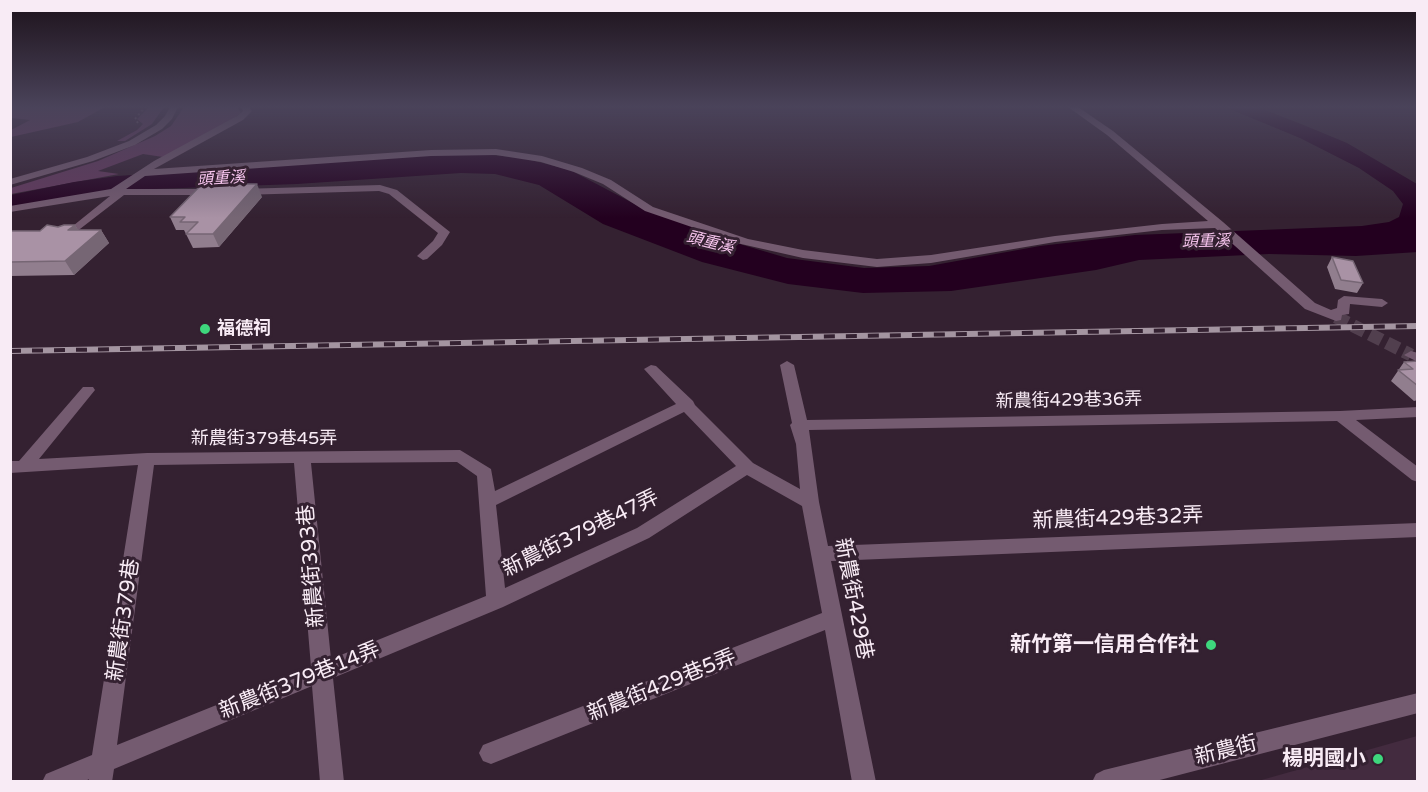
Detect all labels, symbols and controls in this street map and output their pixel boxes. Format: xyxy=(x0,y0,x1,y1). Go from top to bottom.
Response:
water label: 頭重溪 xyxy=(197,168,245,190)
water label: 頭重溪 xyxy=(684,228,736,258)
water label: 頭重溪 xyxy=(1182,232,1230,252)
place label: 福德祠 xyxy=(217,318,271,340)
marker: 福德祠 xyxy=(198,322,212,336)
street label: 新農街429巷36弄 xyxy=(996,389,1142,413)
street label: 新農街379巷45弄 xyxy=(191,428,337,450)
street label: 新農街379巷47弄 xyxy=(499,485,663,583)
street label: 新農街393巷 xyxy=(294,503,330,629)
street label: 新農街429巷32弄 xyxy=(1032,503,1204,535)
street label: 新農街429巷 xyxy=(829,536,877,662)
street label: 新農街379巷 xyxy=(103,557,145,683)
place label: 新竹第一信用合作社 xyxy=(1010,632,1199,658)
street label: 新農街379巷14弄 xyxy=(216,637,384,725)
marker: 新竹第一信用合作社 xyxy=(1204,638,1218,652)
street label: 新農街429巷5弄 xyxy=(584,645,740,727)
street label: 新農街 xyxy=(1192,731,1260,771)
place label: 楊明國小 xyxy=(1282,746,1366,772)
marker: 楊明國小 xyxy=(1371,752,1385,766)

